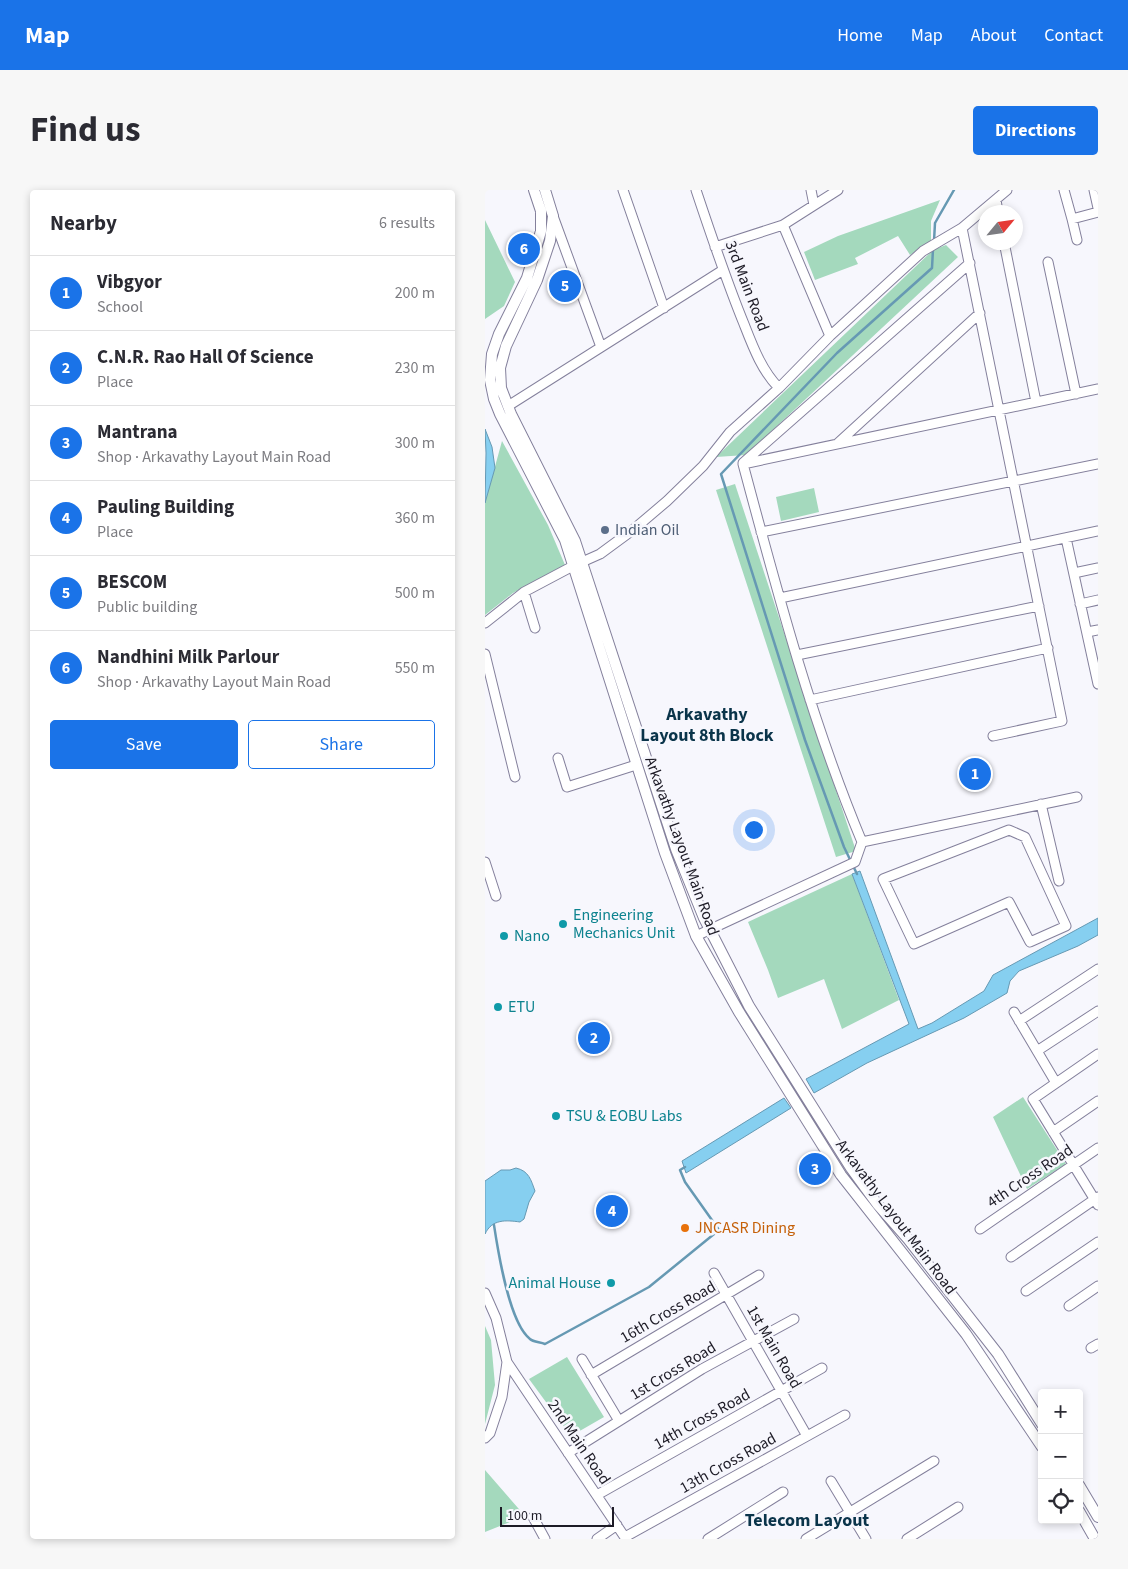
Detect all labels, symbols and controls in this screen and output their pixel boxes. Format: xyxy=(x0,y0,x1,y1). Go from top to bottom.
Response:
text: Map xyxy=(25,18,70,53)
text: Home xyxy=(837,23,883,48)
text: Map xyxy=(911,23,943,48)
text: About xyxy=(971,23,1016,48)
text: Contact xyxy=(1044,23,1103,48)
text: Find us xyxy=(30,105,140,155)
button: Directions xyxy=(973,106,1098,155)
north arrow xyxy=(978,205,1023,250)
text: Nearby xyxy=(50,208,117,238)
text: 6 results xyxy=(379,212,435,234)
pin: 6 xyxy=(508,230,540,268)
street label: 3rd Main Road xyxy=(720,238,774,334)
pin: 5 xyxy=(549,267,581,305)
text: Vibgyor xyxy=(97,269,162,296)
text: 1 xyxy=(62,282,70,304)
text: 200 m xyxy=(395,282,435,304)
text: School xyxy=(97,296,143,318)
text: C.N.R. Rao Hall Of Science xyxy=(97,344,313,371)
text: 2 xyxy=(62,357,70,379)
text: 230 m xyxy=(395,357,435,379)
text: Place xyxy=(97,371,133,393)
text: Mantrana xyxy=(97,419,178,446)
text: 3 xyxy=(62,432,70,454)
text: 300 m xyxy=(395,432,435,454)
text: Shop · Arkavathy Layout Main Road xyxy=(97,446,331,468)
text: Pauling Building xyxy=(97,494,234,521)
text: 4 xyxy=(62,507,70,529)
text: 360 m xyxy=(395,507,435,529)
place label: Indian Oil xyxy=(615,519,679,541)
text: Place xyxy=(97,521,133,543)
marker: Indian Oil xyxy=(599,524,611,536)
text: BESCOM xyxy=(97,569,167,596)
text: 5 xyxy=(62,582,70,604)
text: 500 m xyxy=(395,582,435,604)
text: Public building xyxy=(97,596,197,618)
text: Nandhini Milk Parlour xyxy=(97,644,279,671)
text: 6 xyxy=(62,657,70,679)
text: 550 m xyxy=(395,657,435,679)
text: Shop · Arkavathy Layout Main Road xyxy=(97,671,331,693)
district label: Arkavathy Layout 8th Block xyxy=(640,702,774,748)
button: Save xyxy=(50,720,238,769)
button: Share xyxy=(248,720,435,769)
street label: Arkavathy Layout Main Road xyxy=(639,753,725,939)
pin: 1 xyxy=(959,755,991,793)
your location xyxy=(741,817,767,843)
place label: Engineering Mechanics Unit xyxy=(573,904,676,944)
marker: Engineering Mechanics Unit xyxy=(557,918,569,930)
place label: Nano xyxy=(514,925,550,947)
marker: Nano xyxy=(498,930,510,942)
place label: ETU xyxy=(508,996,535,1018)
marker: ETU xyxy=(492,1001,504,1013)
pin: 2 xyxy=(578,1019,610,1057)
place label: TSU & EOBU Labs xyxy=(566,1105,683,1127)
marker: TSU & EOBU Labs xyxy=(550,1110,562,1122)
street label: Arkavathy Layout Main Road xyxy=(830,1135,962,1299)
street label: 4th Cross Road xyxy=(983,1139,1077,1213)
pin: 3 xyxy=(799,1150,831,1188)
pin: 4 xyxy=(596,1192,628,1230)
place label: JNCASR Dining xyxy=(695,1217,795,1239)
marker: JNCASR Dining xyxy=(679,1222,691,1234)
place label: Animal House xyxy=(509,1272,601,1294)
street label: 16th Cross Road xyxy=(616,1276,720,1348)
marker: Animal House xyxy=(605,1277,617,1289)
street label: 1st Main Road xyxy=(741,1301,807,1393)
street label: 1st Cross Road xyxy=(626,1337,720,1405)
street label: 14th Cross Road xyxy=(650,1383,754,1455)
map controls xyxy=(1038,1389,1083,1524)
button: + xyxy=(1038,1389,1083,1434)
street label: 2nd Main Road xyxy=(542,1395,616,1489)
street label: 13th Cross Road xyxy=(676,1427,780,1499)
button: − xyxy=(1038,1434,1083,1479)
button: locate xyxy=(1038,1479,1083,1524)
scale bar xyxy=(500,1504,614,1527)
text: 100 m xyxy=(507,1506,542,1526)
district label: Telecom Layout xyxy=(745,1508,869,1533)

